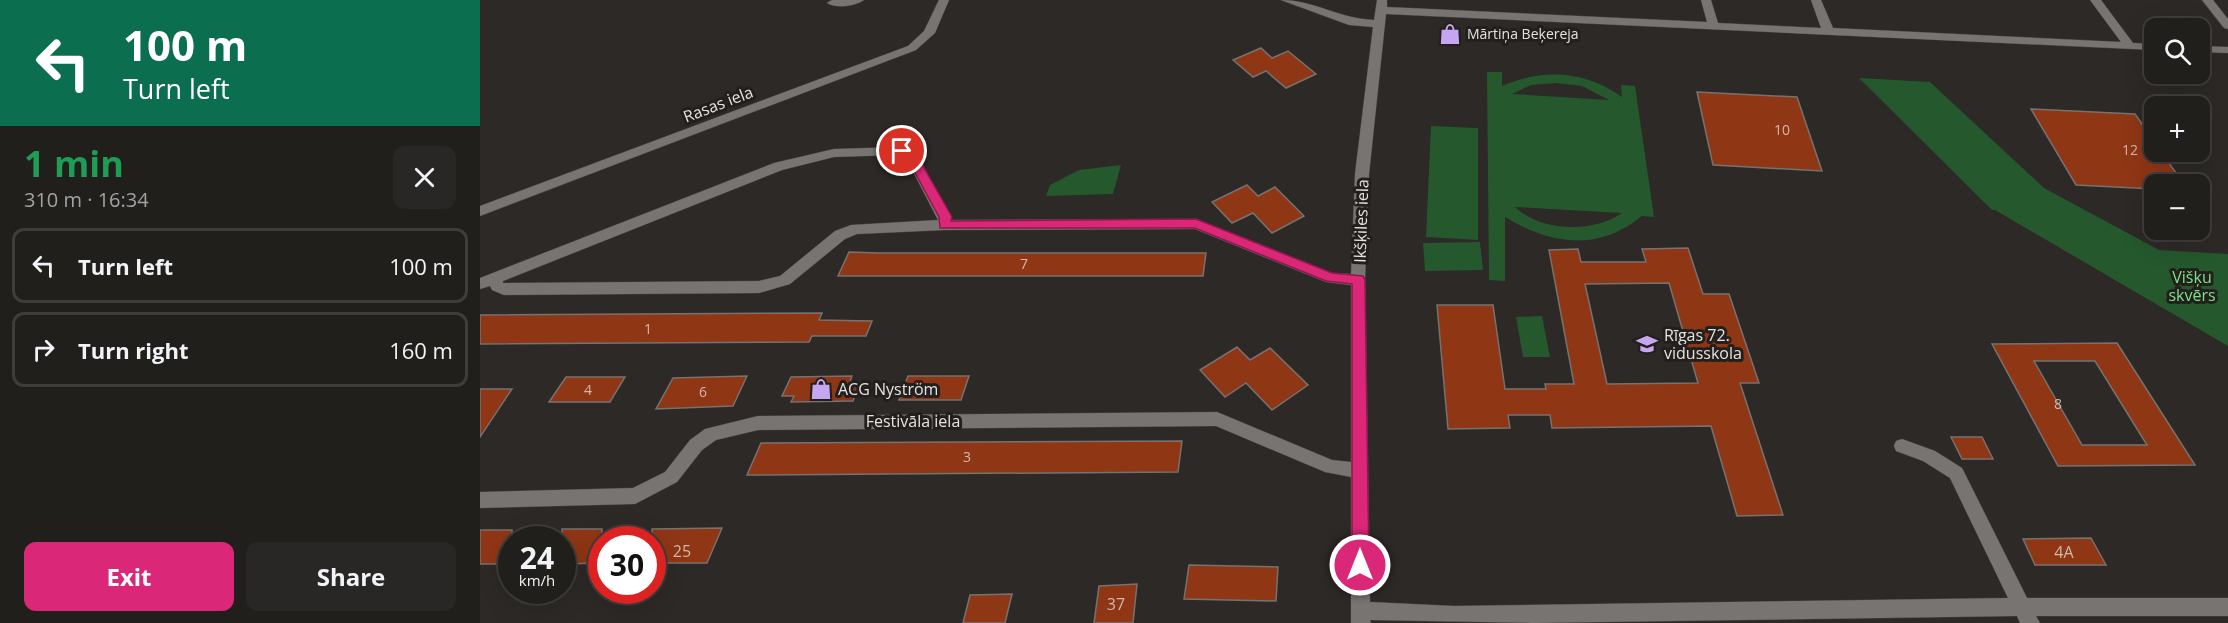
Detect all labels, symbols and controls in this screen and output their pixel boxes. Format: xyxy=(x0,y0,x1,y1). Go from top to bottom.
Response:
text: 100 m xyxy=(123,16,247,73)
map controls xyxy=(2144,18,2210,240)
button: search xyxy=(2144,18,2210,84)
shop icon: Mārtiņa Beķereja xyxy=(1438,22,1462,46)
icon: left xyxy=(24,24,102,102)
place label: Mārtiņa Beķereja xyxy=(1467,24,1579,43)
text: Turn left xyxy=(123,70,230,107)
street label: Rasas iela xyxy=(680,81,756,127)
button: + xyxy=(2144,96,2210,162)
house number: 10 xyxy=(1774,120,1790,139)
pin xyxy=(876,125,927,176)
icon: arrive xyxy=(885,134,918,167)
text: 1 min xyxy=(24,139,124,188)
house number: 12 xyxy=(2122,140,2138,159)
button: close xyxy=(393,146,456,209)
button: − xyxy=(2144,174,2210,240)
street label: Ikšķiles iela xyxy=(1349,179,1373,263)
text: 310 m · 16:34 xyxy=(24,186,149,213)
icon: left xyxy=(27,249,60,282)
text: Turn left xyxy=(78,251,173,281)
text: 100 m xyxy=(389,251,453,281)
house number: 7 xyxy=(1020,254,1028,273)
park label: Višķu skvērs xyxy=(2168,266,2216,306)
house number: 1 xyxy=(644,319,652,338)
place label: Rīgas 72. vidusskola xyxy=(1664,324,1742,364)
school or university icon: Rīgas 72. vidusskola xyxy=(1635,332,1659,356)
icon: right xyxy=(27,333,60,366)
text: Turn right xyxy=(78,335,189,365)
text: 160 m xyxy=(389,335,453,365)
shop icon: ACG Nyström xyxy=(809,377,833,401)
place label: ACG Nyström xyxy=(838,378,938,400)
house number: 4 xyxy=(584,380,592,399)
house number: 6 xyxy=(699,382,707,401)
house number: 8 xyxy=(2054,394,2062,413)
street label: Festivāla iela xyxy=(866,410,960,432)
house number: 3 xyxy=(963,447,971,466)
speed limit sign: 30 xyxy=(588,526,666,604)
position arrow xyxy=(1328,533,1392,597)
text: 24 xyxy=(520,537,554,578)
house number: 25 xyxy=(673,540,691,562)
house number: 4A xyxy=(2054,541,2075,563)
button: Exit xyxy=(24,542,234,611)
button: Share xyxy=(246,542,456,611)
text: km/h xyxy=(519,570,555,590)
house number: 37 xyxy=(1107,593,1125,615)

